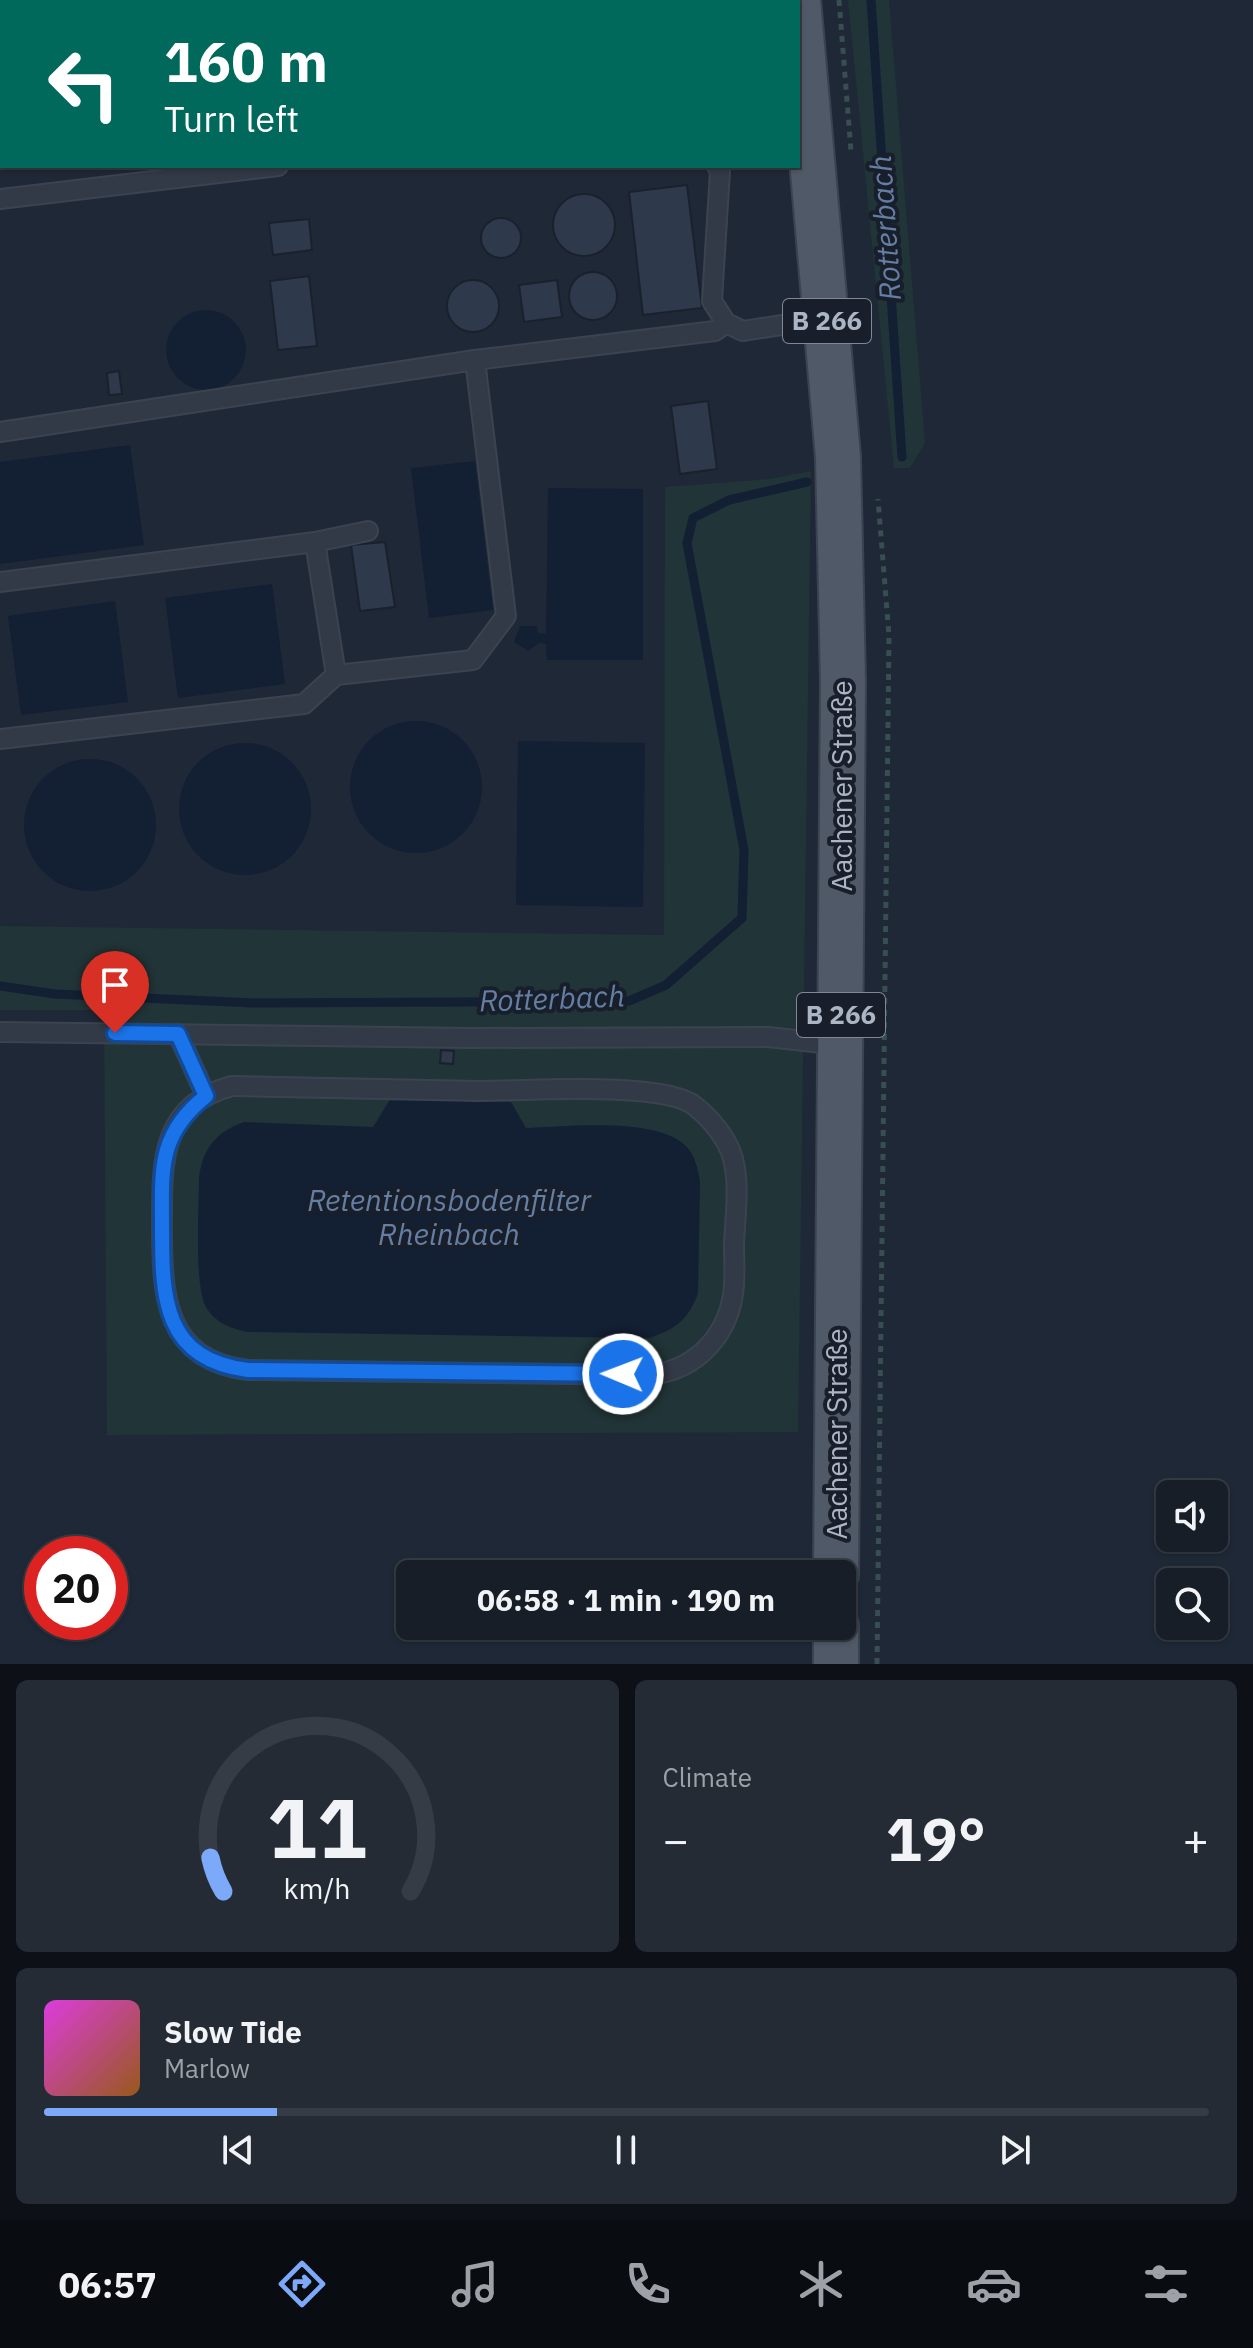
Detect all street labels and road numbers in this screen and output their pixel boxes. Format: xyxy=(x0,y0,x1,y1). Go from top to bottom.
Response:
road number: B 266 xyxy=(783,299,871,343)
street label: Aachener Straße xyxy=(823,680,860,892)
road number: B 266 xyxy=(797,993,885,1037)
street label: Aachener Straße xyxy=(818,1328,855,1540)

